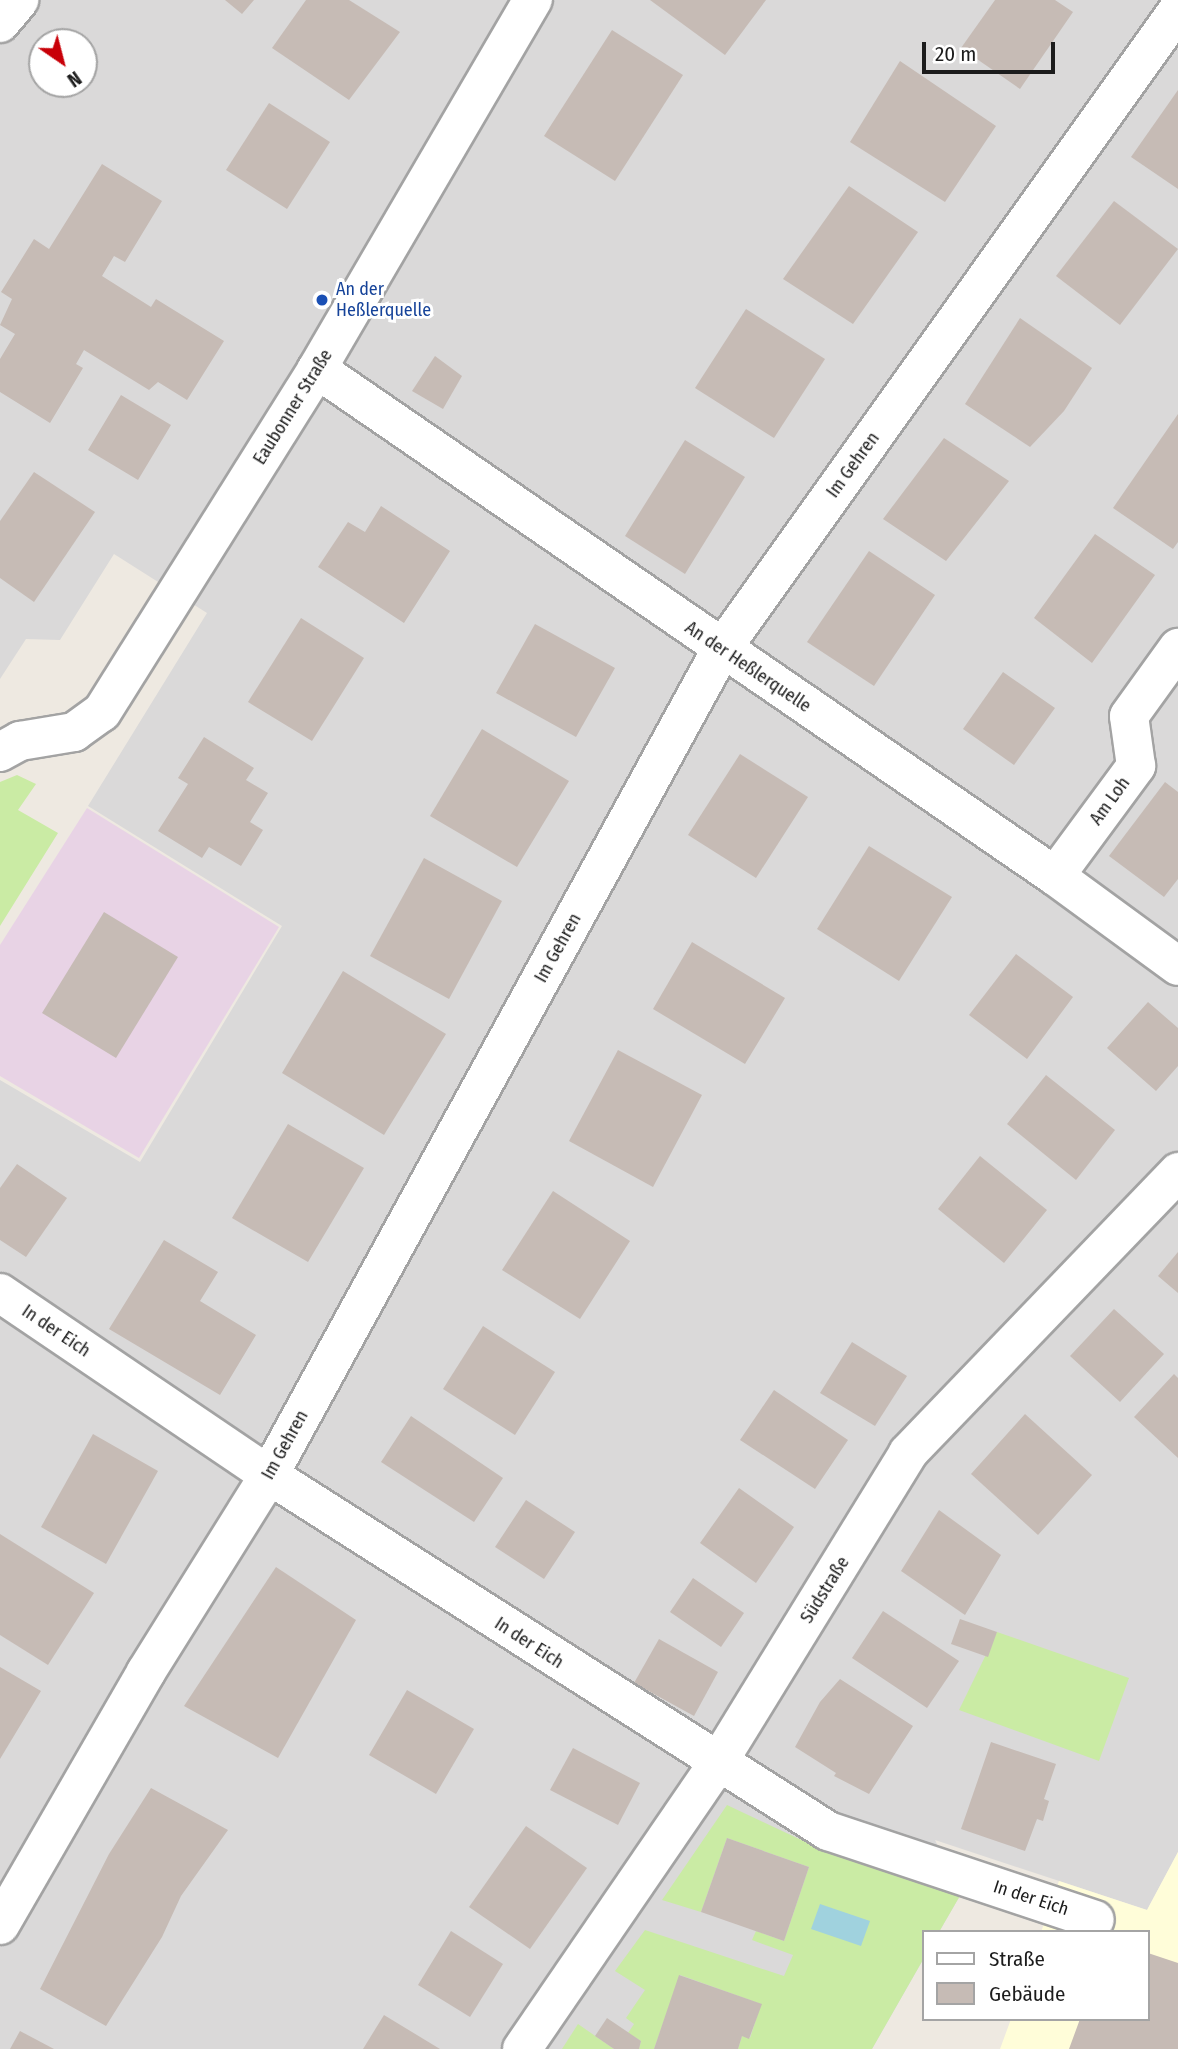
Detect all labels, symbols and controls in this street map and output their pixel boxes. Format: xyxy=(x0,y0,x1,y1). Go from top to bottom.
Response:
north arrow xyxy=(28,28,98,98)
scale bar xyxy=(926,28,1059,72)
text: 20 m xyxy=(935,41,976,67)
text: N xyxy=(63,66,85,92)
place label: An der Heßlerquelle xyxy=(336,279,431,322)
marker: An der Heßlerquelle xyxy=(314,292,330,308)
street label: Eaubonner Straße xyxy=(249,345,337,469)
street label: Im Gehren xyxy=(822,428,884,502)
street label: An der Heßlerquelle xyxy=(681,617,815,717)
street label: Am Loh xyxy=(1085,773,1135,829)
street label: Im Gehren xyxy=(530,910,586,986)
street label: In der Eich xyxy=(18,1300,94,1362)
street label: Im Gehren xyxy=(257,1407,313,1483)
street label: Südstraße xyxy=(796,1553,854,1627)
street label: In der Eich xyxy=(491,1613,567,1673)
street label: In der Eich xyxy=(991,1876,1071,1920)
legend xyxy=(922,1930,1150,2021)
text: Straße xyxy=(989,1946,1045,1972)
text: Gebäude xyxy=(989,1981,1065,2007)

